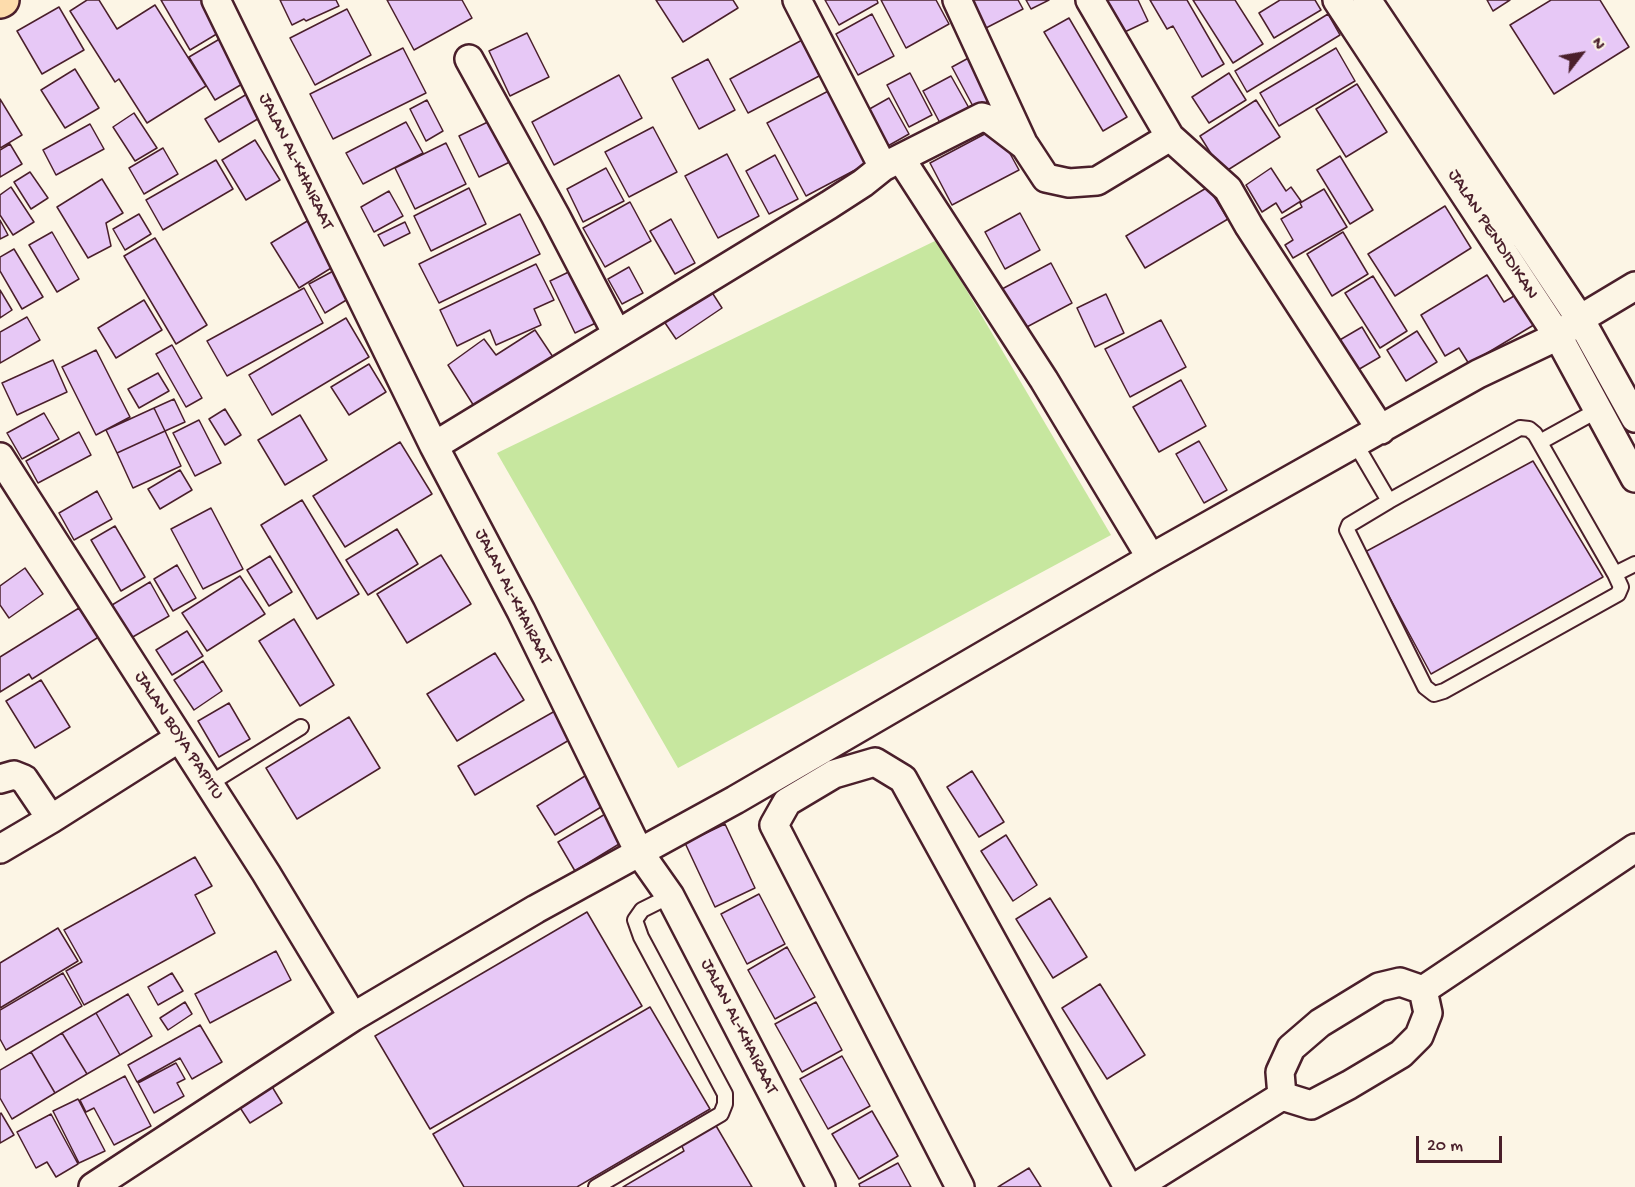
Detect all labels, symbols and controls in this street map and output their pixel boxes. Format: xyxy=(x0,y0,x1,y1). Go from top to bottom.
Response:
north arrow xyxy=(1551,24,1611,84)
text: N xyxy=(1586,35,1608,54)
street label: JALAN AL-KHAIRAAT xyxy=(253,90,337,234)
street label: JALAN PENDIDIKAN xyxy=(1442,166,1542,304)
street label: JALAN AL-KHAIRAAT xyxy=(469,526,555,668)
street label: JALAN BOYA PAPITU xyxy=(128,668,228,804)
street label: JALAN AL-KHAIRAAT xyxy=(695,956,781,1098)
scale bar xyxy=(1419,1124,1504,1162)
text: 20 m xyxy=(1427,1136,1463,1157)

